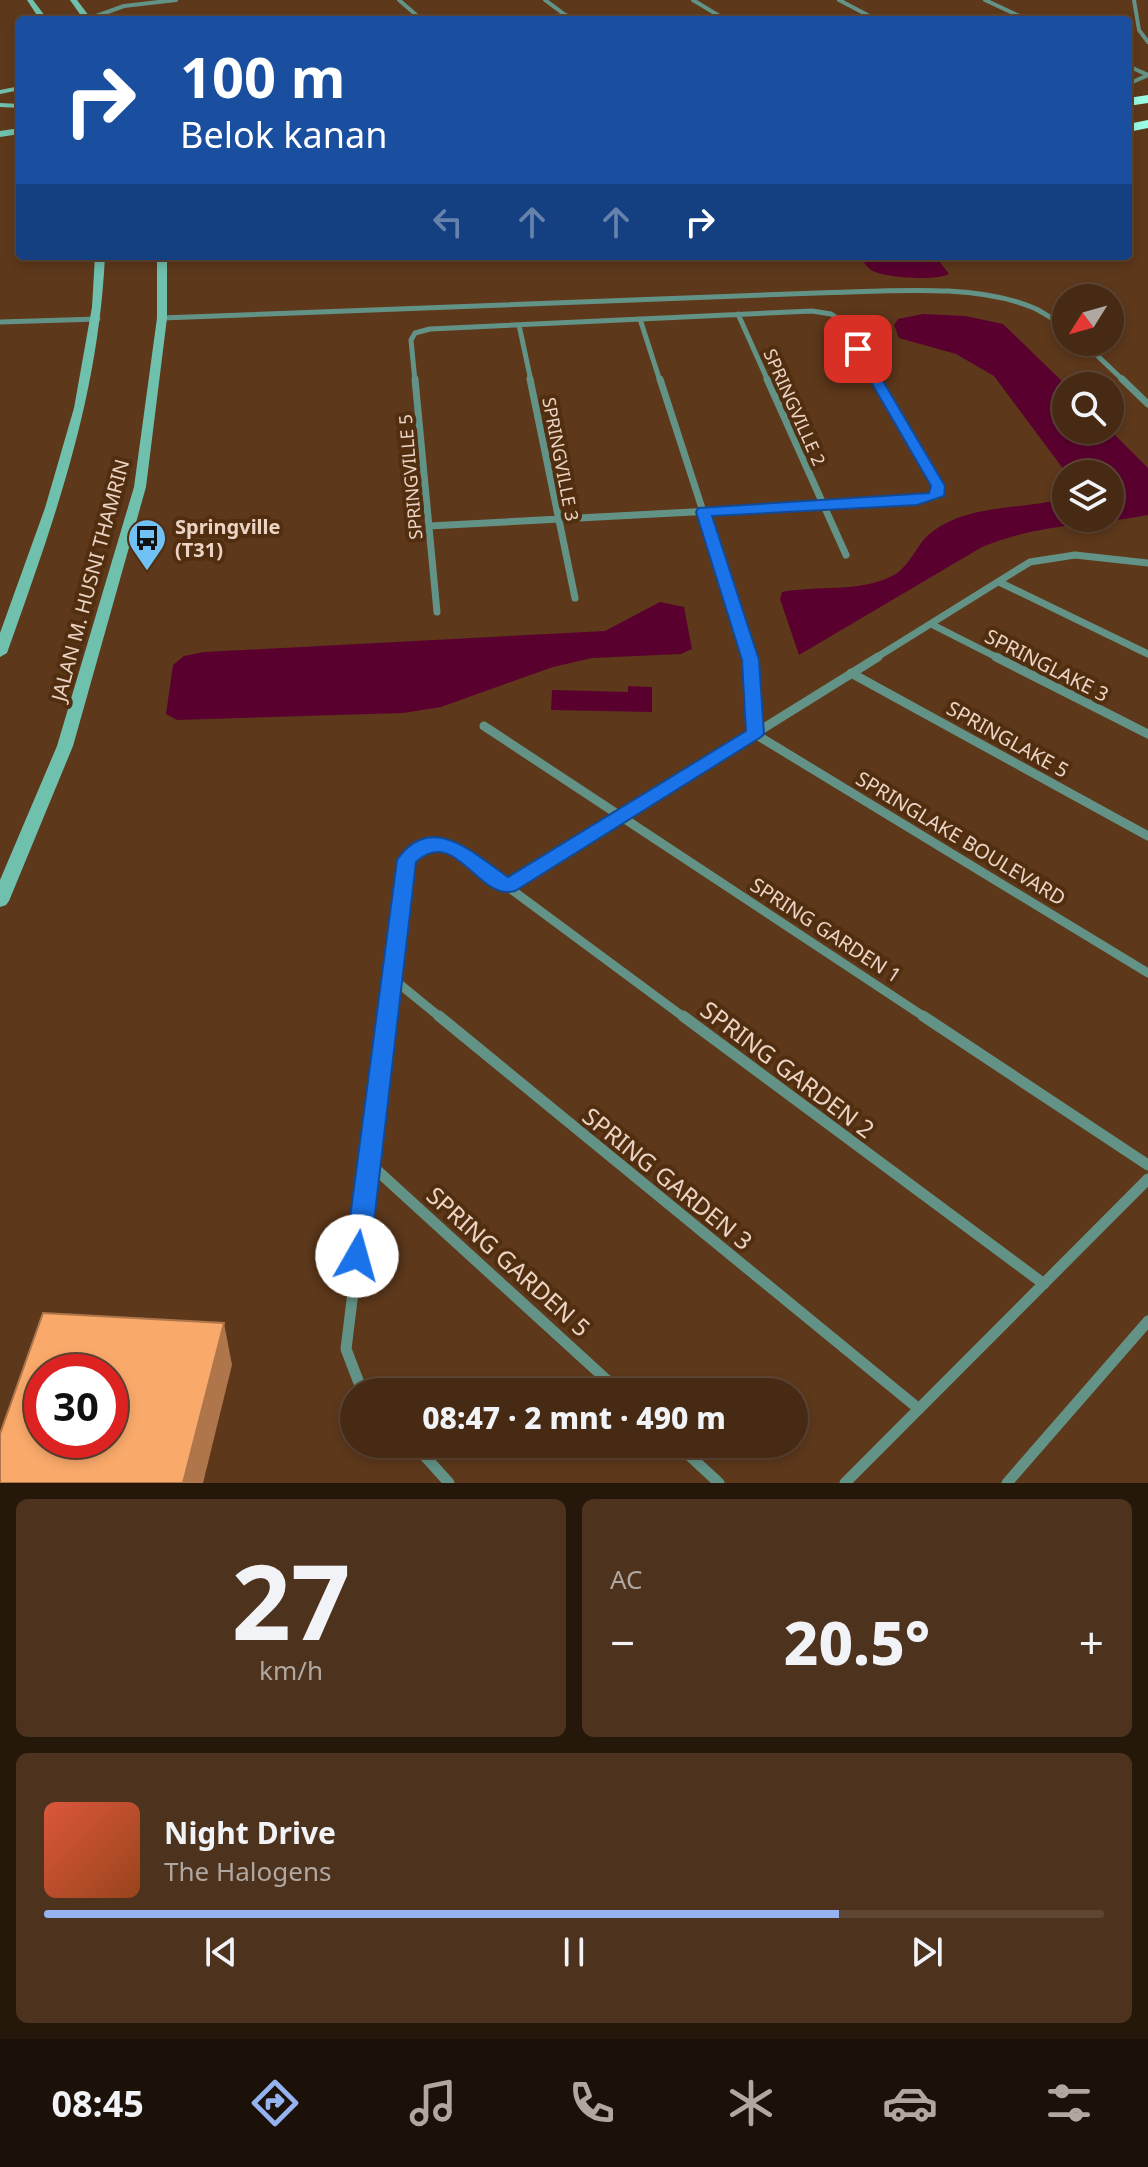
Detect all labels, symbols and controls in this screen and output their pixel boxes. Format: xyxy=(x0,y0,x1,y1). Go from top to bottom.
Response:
text: 100 m xyxy=(180,38,345,114)
icon: right xyxy=(48,48,152,152)
text: Belok kanan xyxy=(180,110,387,159)
icon: left xyxy=(426,200,470,244)
icon: ahead xyxy=(510,200,554,244)
icon: ahead xyxy=(594,200,638,244)
icon: right xyxy=(678,200,722,244)
north arrow xyxy=(1052,284,1124,356)
map controls xyxy=(1052,284,1124,532)
pin xyxy=(824,315,892,383)
icon: arrive xyxy=(836,327,880,371)
street label: SPRINGVILLE 2 xyxy=(758,345,832,469)
button: search xyxy=(1052,372,1124,444)
street label: SPRINGVILLE 3 xyxy=(537,395,585,523)
street label: SPRINGVILLE 5 xyxy=(393,413,427,541)
street label: JALAN M. HUSNI THAMRIN xyxy=(44,456,135,706)
button: layers xyxy=(1052,460,1124,532)
place label: Springville (T31) xyxy=(175,513,281,563)
bus stop icon: Springville (T31) xyxy=(126,517,168,572)
street label: SPRINGLAKE 3 xyxy=(981,622,1113,708)
street label: SPRINGLAKE 5 xyxy=(942,694,1074,784)
street label: SPRINGLAKE BOULEVARD xyxy=(851,765,1071,911)
street label: SPRING GARDEN 1 xyxy=(745,871,907,989)
street label: SPRING GARDEN 2 xyxy=(694,993,882,1145)
street label: SPRING GARDEN 3 xyxy=(576,1099,760,1257)
street label: SPRING GARDEN 5 xyxy=(420,1179,598,1343)
position arrow xyxy=(315,1214,399,1298)
speed limit sign: 30 xyxy=(24,1354,128,1458)
text: 08:47 · 2 mnt · 490 m xyxy=(422,1397,726,1438)
text: 27 xyxy=(232,1529,350,1670)
text: AC xyxy=(610,1561,643,1597)
text: 20.5° xyxy=(784,1601,930,1683)
text: − xyxy=(610,1612,635,1672)
text: + xyxy=(1079,1612,1104,1672)
text: km/h xyxy=(259,1652,323,1688)
text: Night Drive xyxy=(164,1812,336,1853)
text: The Halogens xyxy=(164,1853,331,1889)
icon: previous xyxy=(199,1930,243,1974)
icon: pause xyxy=(552,1930,596,1974)
icon: next xyxy=(905,1930,949,1974)
icon: directions xyxy=(247,2075,303,2131)
icon: music xyxy=(405,2075,461,2131)
icon: phone xyxy=(564,2075,620,2131)
icon: climate xyxy=(723,2075,779,2131)
icon: car xyxy=(882,2075,938,2131)
icon: filters xyxy=(1041,2075,1097,2131)
text: 08:45 xyxy=(51,2079,144,2128)

